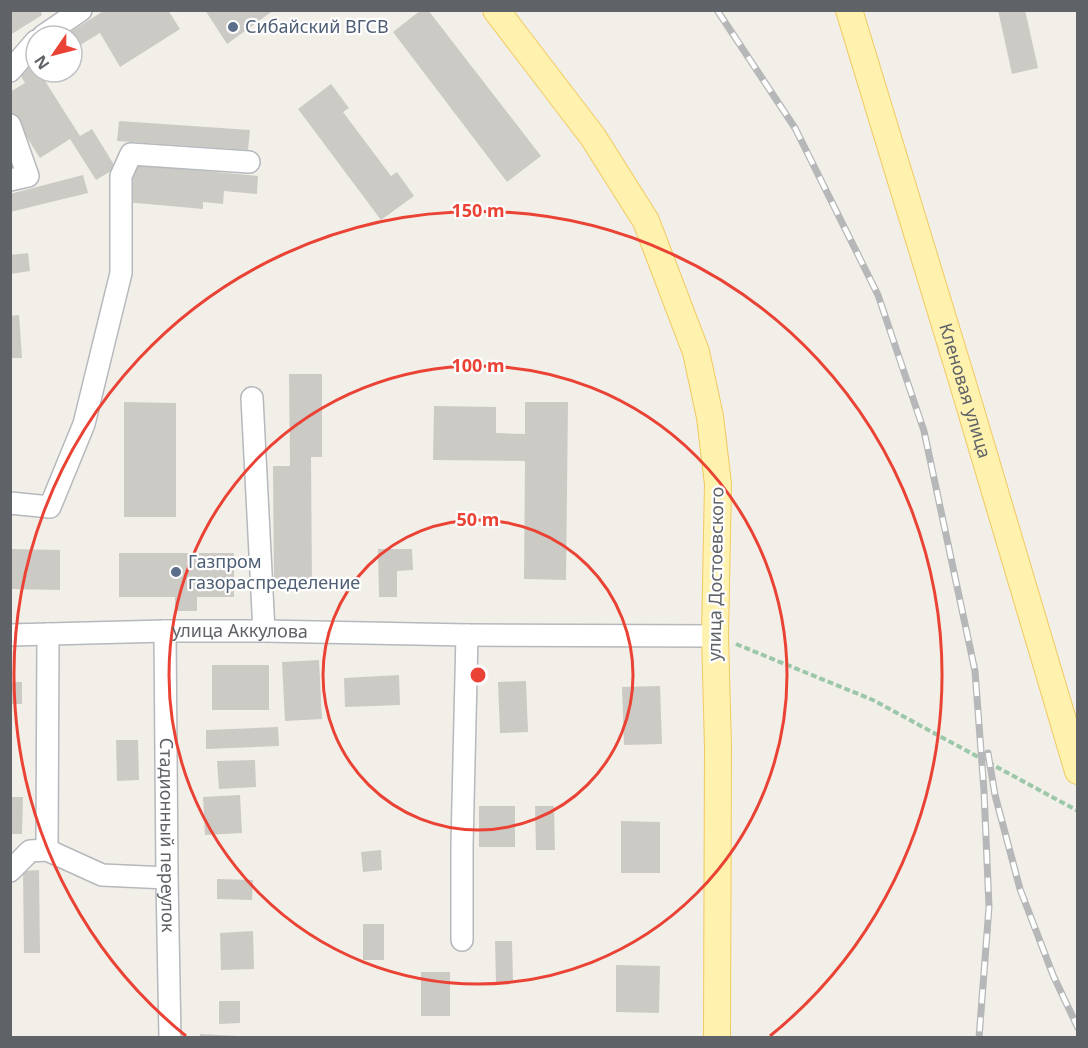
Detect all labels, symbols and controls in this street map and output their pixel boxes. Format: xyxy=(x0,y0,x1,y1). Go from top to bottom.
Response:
place label: Сибайский ВГСВ xyxy=(245,14,389,38)
marker: Сибайский ВГСВ xyxy=(226,20,240,34)
north arrow xyxy=(24,24,84,84)
text: N xyxy=(29,51,54,74)
text: 150 m xyxy=(451,198,505,222)
street label: Кленовая улица xyxy=(934,320,997,461)
text: 100 m xyxy=(451,353,505,377)
street label: улица Достоевского xyxy=(701,487,729,661)
text: 50 m xyxy=(457,507,499,531)
place label: Газпром газораспределение xyxy=(188,549,360,594)
marker: Газпром газораспределение xyxy=(169,565,183,579)
street label: улица Аккулова xyxy=(172,618,308,643)
centre of rings xyxy=(468,665,488,685)
street label: Стадионный переулок xyxy=(155,738,181,933)

